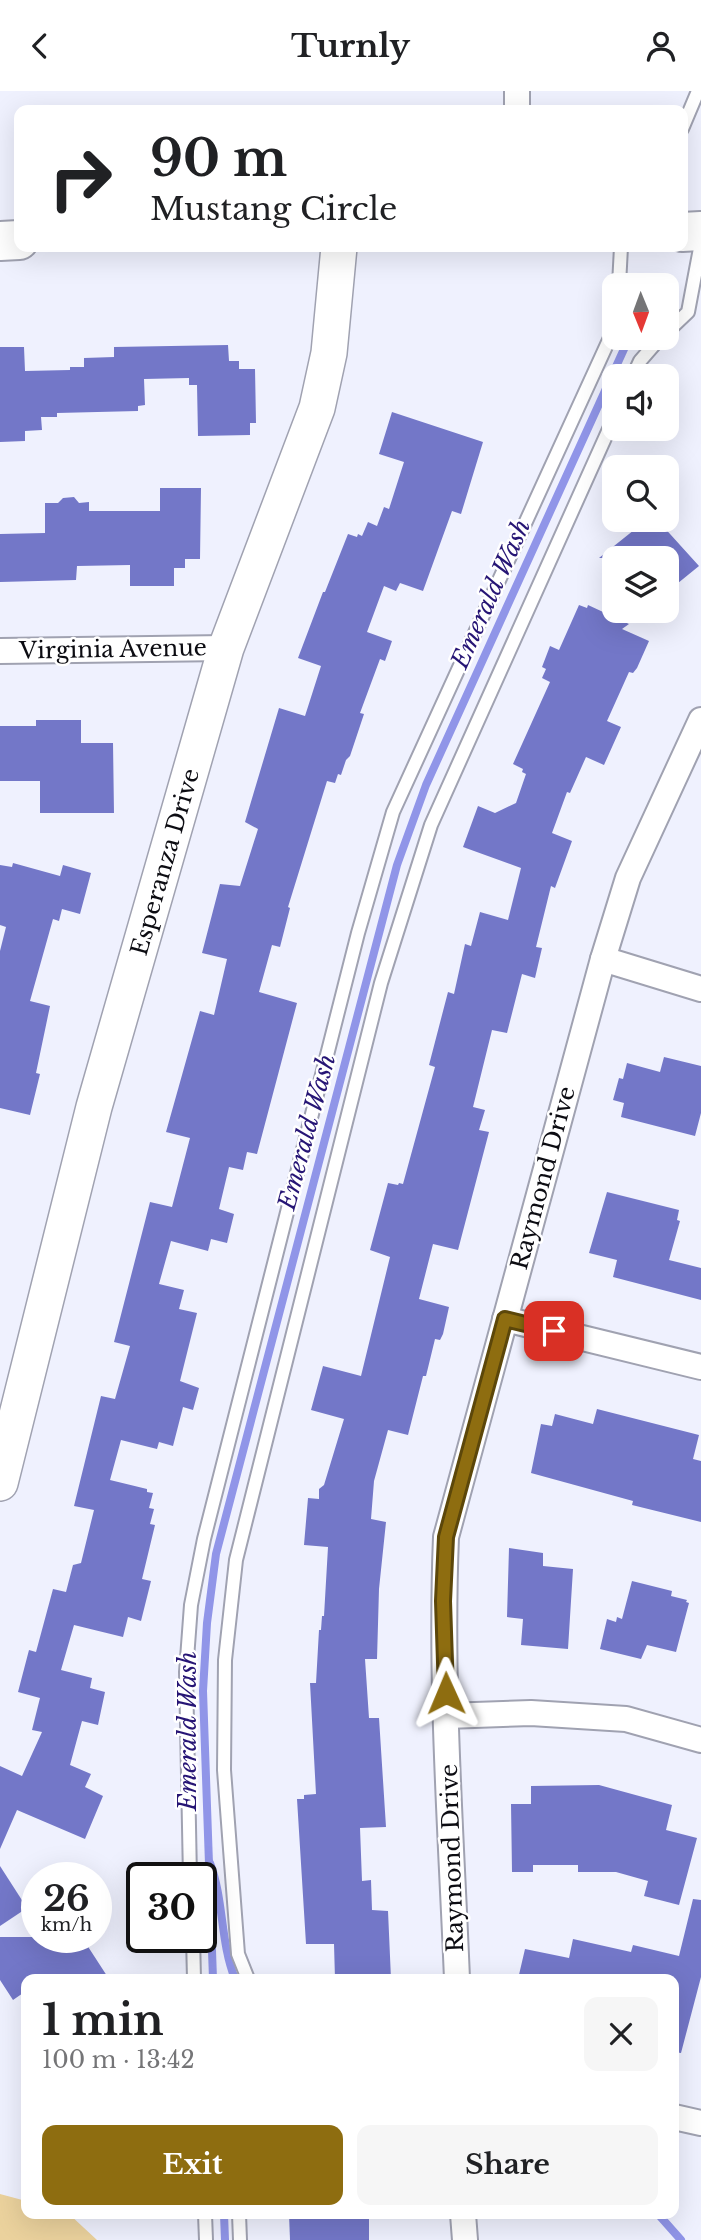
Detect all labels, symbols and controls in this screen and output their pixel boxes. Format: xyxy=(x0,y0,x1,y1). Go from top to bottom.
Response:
text: Turnly xyxy=(291,26,410,66)
icon: back xyxy=(21,27,59,65)
icon: person xyxy=(642,27,680,65)
text: 90 m xyxy=(150,128,287,189)
icon: right xyxy=(35,133,126,224)
text: Mustang Circle xyxy=(150,189,397,229)
north arrow xyxy=(602,273,679,350)
map controls xyxy=(602,273,679,623)
button: sound xyxy=(602,364,679,441)
button: search xyxy=(602,455,679,532)
water label: Emerald Wash xyxy=(444,515,536,674)
button: layers xyxy=(602,546,679,623)
street label: Virginia Avenue xyxy=(18,633,207,665)
street label: Esperanza Drive xyxy=(125,765,205,959)
water label: Emerald Wash xyxy=(272,1051,341,1214)
street label: Raymond Drive xyxy=(505,1083,581,1273)
pin xyxy=(524,1301,584,1361)
icon: arrive xyxy=(535,1312,573,1350)
water label: Emerald Wash xyxy=(173,1651,202,1812)
position arrow xyxy=(409,1656,483,1730)
street label: Raymond Drive xyxy=(435,1763,469,1953)
speed limit sign: 30 xyxy=(126,1862,217,1953)
text: 26 xyxy=(43,1877,90,1920)
text: km/h xyxy=(41,1914,92,1936)
text: 1 min xyxy=(42,1994,164,2046)
button: close xyxy=(584,1997,658,2071)
text: 100 m · 13:42 xyxy=(42,2046,195,2074)
button: Exit xyxy=(42,2125,343,2205)
button: Share xyxy=(357,2125,658,2205)

